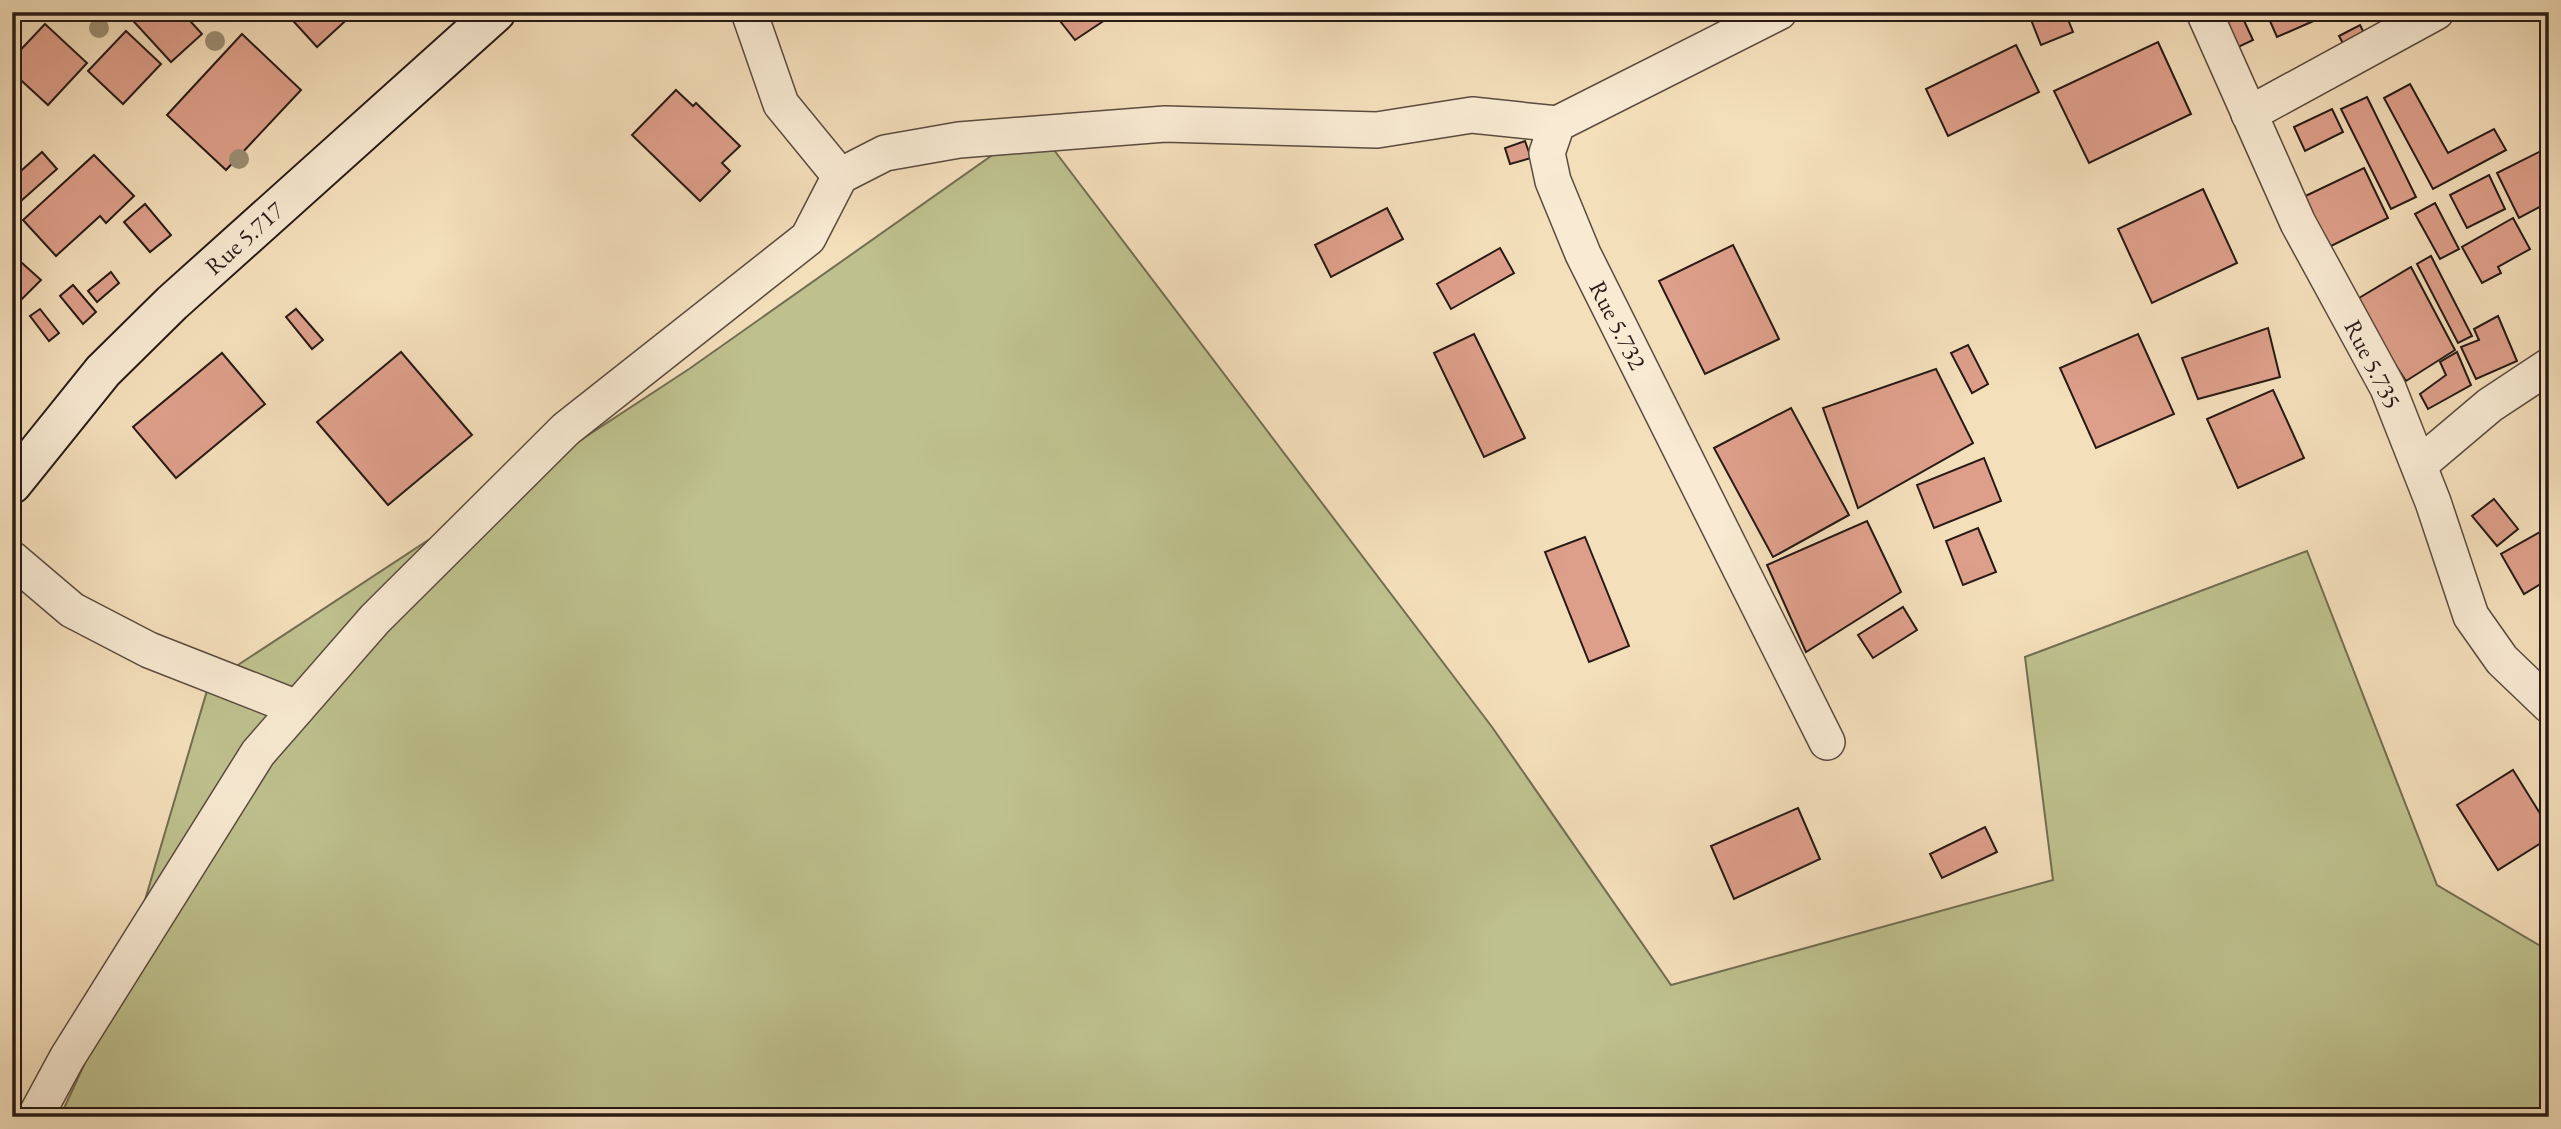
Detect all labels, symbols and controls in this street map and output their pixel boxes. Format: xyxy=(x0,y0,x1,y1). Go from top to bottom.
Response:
street label: Rue 5.717 xyxy=(198,194,290,281)
street label: Rue 5.732 xyxy=(1583,275,1654,375)
street label: Rue 5.735 xyxy=(2338,314,2408,414)

